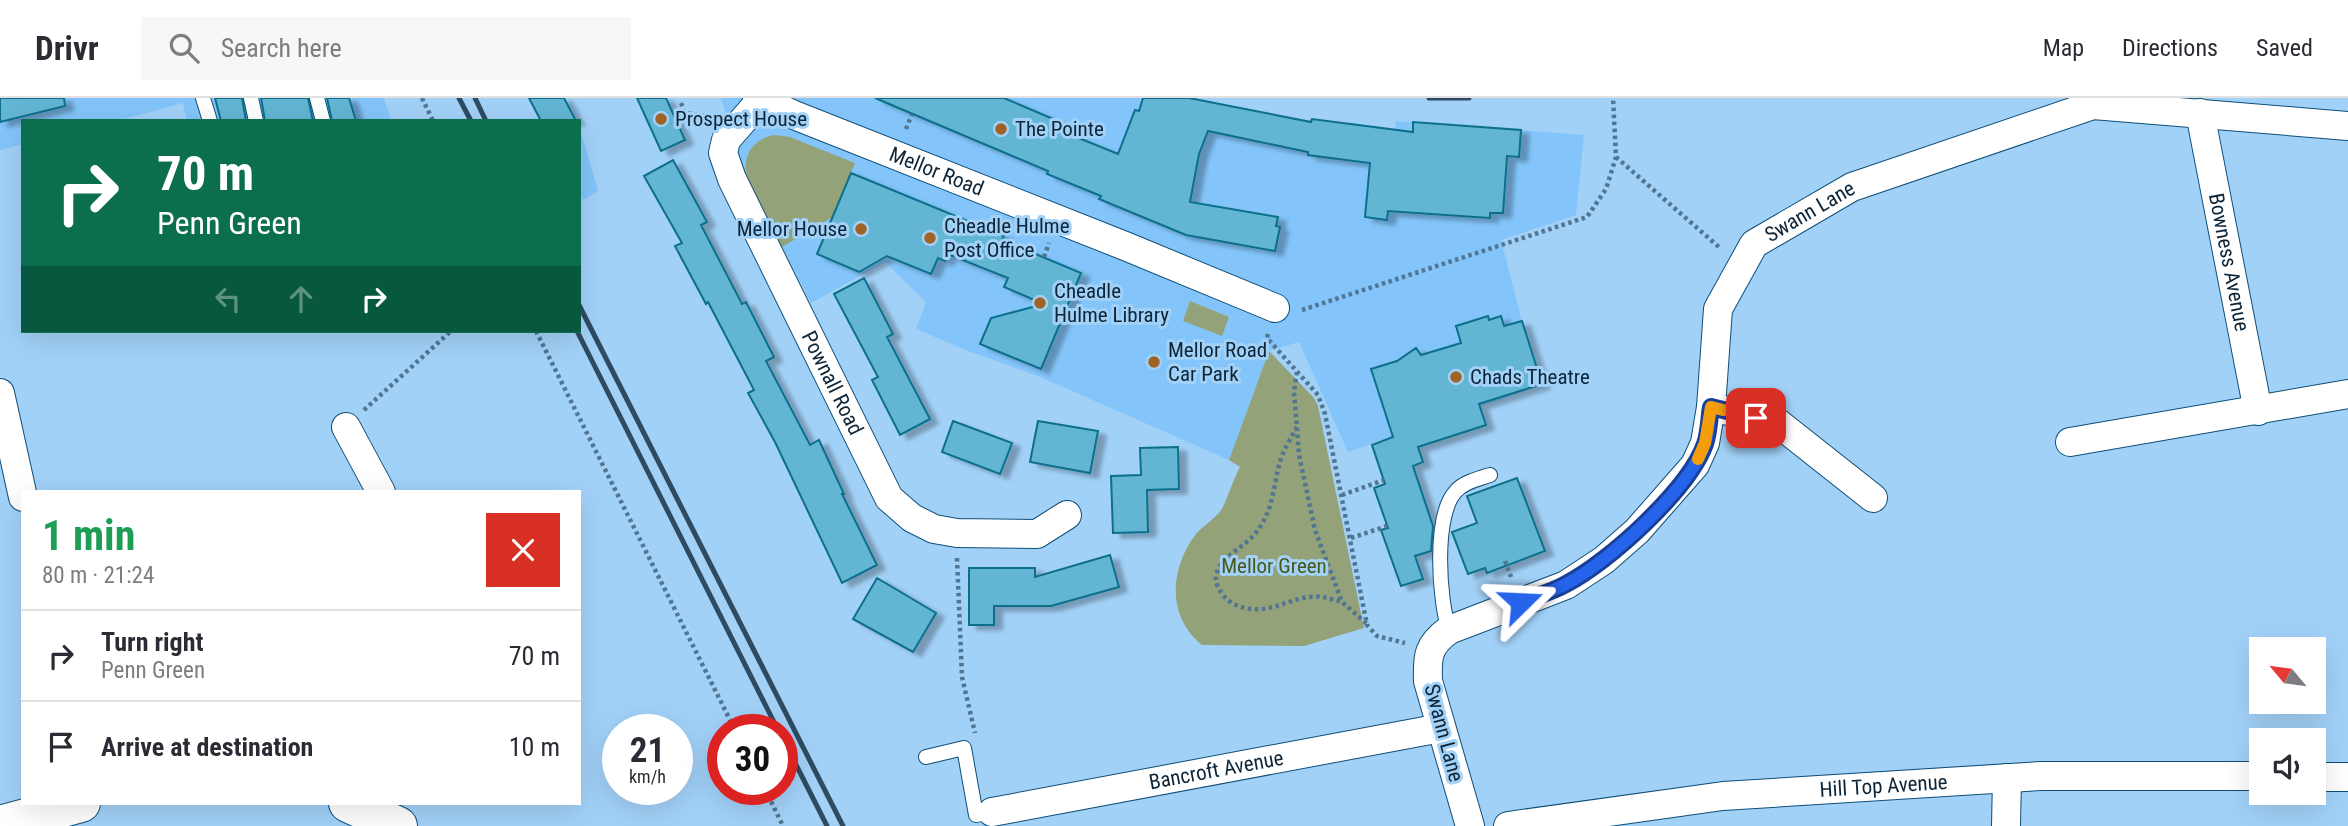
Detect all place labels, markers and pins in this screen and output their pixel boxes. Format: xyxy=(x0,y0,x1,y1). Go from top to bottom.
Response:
place label: Prospect House xyxy=(675,107,807,131)
marker: Prospect House xyxy=(653,111,669,127)
place label: The Pointe xyxy=(1015,117,1104,141)
marker: The Pointe xyxy=(993,121,1009,137)
place label: Cheadle Hulme Post Office xyxy=(944,214,1070,262)
place label: Mellor House xyxy=(737,217,847,241)
marker: Mellor House xyxy=(853,221,869,237)
marker: Cheadle Hulme Post Office xyxy=(922,230,938,246)
place label: Cheadle Hulme Library xyxy=(1054,279,1169,327)
marker: Cheadle Hulme Library xyxy=(1032,295,1048,311)
place label: Mellor Road Car Park xyxy=(1168,338,1267,386)
marker: Mellor Road Car Park xyxy=(1146,354,1162,370)
place label: Chads Theatre xyxy=(1470,365,1590,389)
marker: Chads Theatre xyxy=(1448,369,1464,385)
pin xyxy=(1726,388,1786,448)

